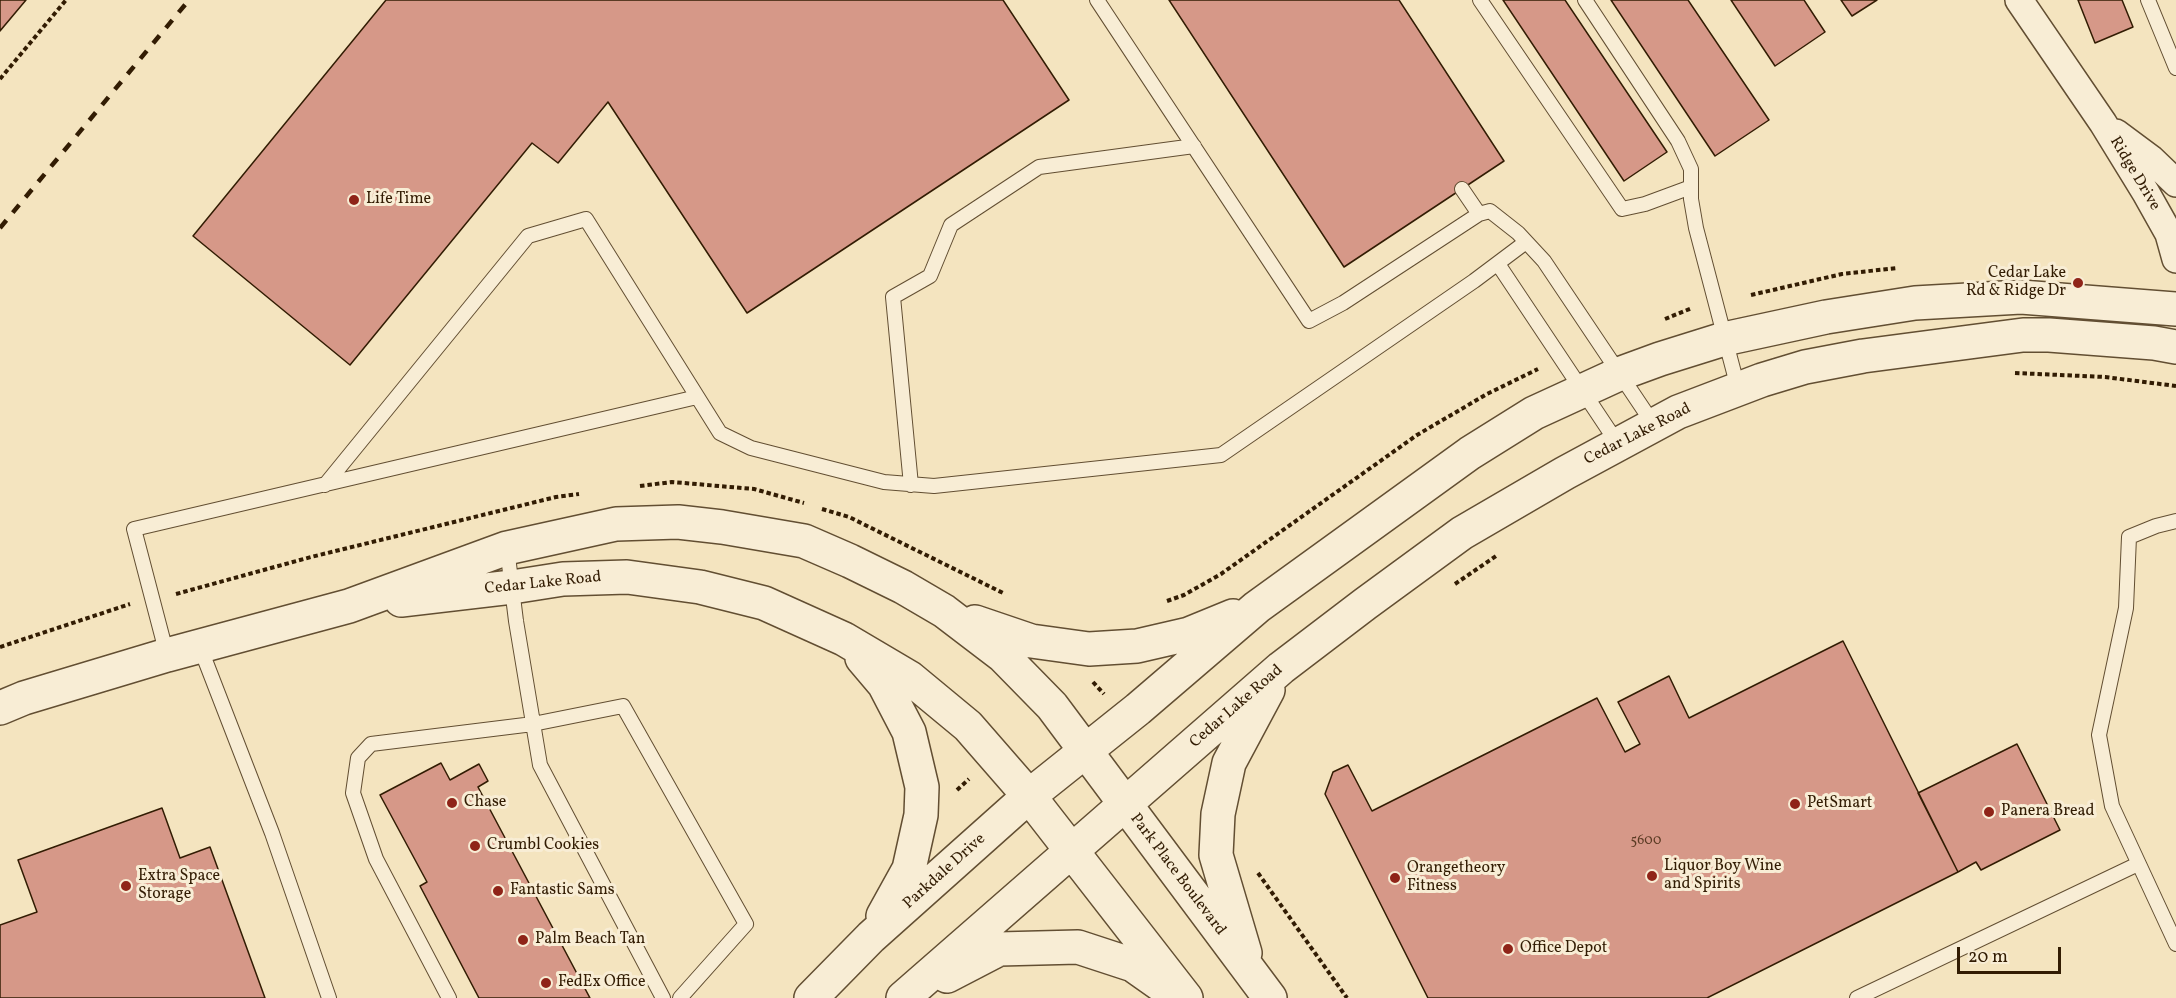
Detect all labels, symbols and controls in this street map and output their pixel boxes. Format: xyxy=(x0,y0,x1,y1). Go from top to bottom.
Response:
street label: Ridge Drive xyxy=(2104,134,2164,214)
place label: Life Time xyxy=(366,190,431,210)
marker: Life Time xyxy=(347,193,361,207)
place label: Cedar Lake Rd & Ridge Dr xyxy=(1966,264,2066,302)
marker: Cedar Lake Rd & Ridge Dr xyxy=(2071,276,2085,290)
street label: Cedar Lake Road xyxy=(1581,400,1695,470)
street label: Cedar Lake Road xyxy=(484,568,602,600)
street label: Cedar Lake Road xyxy=(1186,661,1288,753)
place label: Chase xyxy=(464,793,506,813)
place label: PetSmart xyxy=(1807,794,1872,814)
marker: Chase xyxy=(445,796,459,810)
marker: PetSmart xyxy=(1788,797,1802,811)
place label: Panera Bread xyxy=(2001,802,2095,822)
marker: Panera Bread xyxy=(1982,805,1996,819)
street label: Park Place Boulevard xyxy=(1125,810,1229,940)
street label: Parkdale Drive xyxy=(900,830,990,914)
house number: 5600 xyxy=(1631,833,1661,849)
place label: Crumbl Cookies xyxy=(487,836,599,856)
marker: Crumbl Cookies xyxy=(468,839,482,853)
place label: Liquor Boy Wine and Spirits xyxy=(1664,857,1782,895)
place label: Orangetheory Fitness xyxy=(1407,859,1505,897)
place label: Extra Space Storage xyxy=(138,867,220,905)
marker: Liquor Boy Wine and Spirits xyxy=(1645,869,1659,883)
marker: Orangetheory Fitness xyxy=(1388,871,1402,885)
marker: Extra Space Storage xyxy=(119,879,133,893)
place label: Fantastic Sams xyxy=(510,881,615,901)
marker: Fantastic Sams xyxy=(491,884,505,898)
place label: Palm Beach Tan xyxy=(535,930,645,950)
marker: Palm Beach Tan xyxy=(516,933,530,947)
scale bar xyxy=(1960,935,2064,973)
place label: Office Depot xyxy=(1520,939,1607,959)
marker: Office Depot xyxy=(1501,942,1515,956)
text: 20 m xyxy=(1968,945,2008,970)
place label: FedEx Office xyxy=(558,973,646,993)
marker: FedEx Office xyxy=(539,976,553,990)

